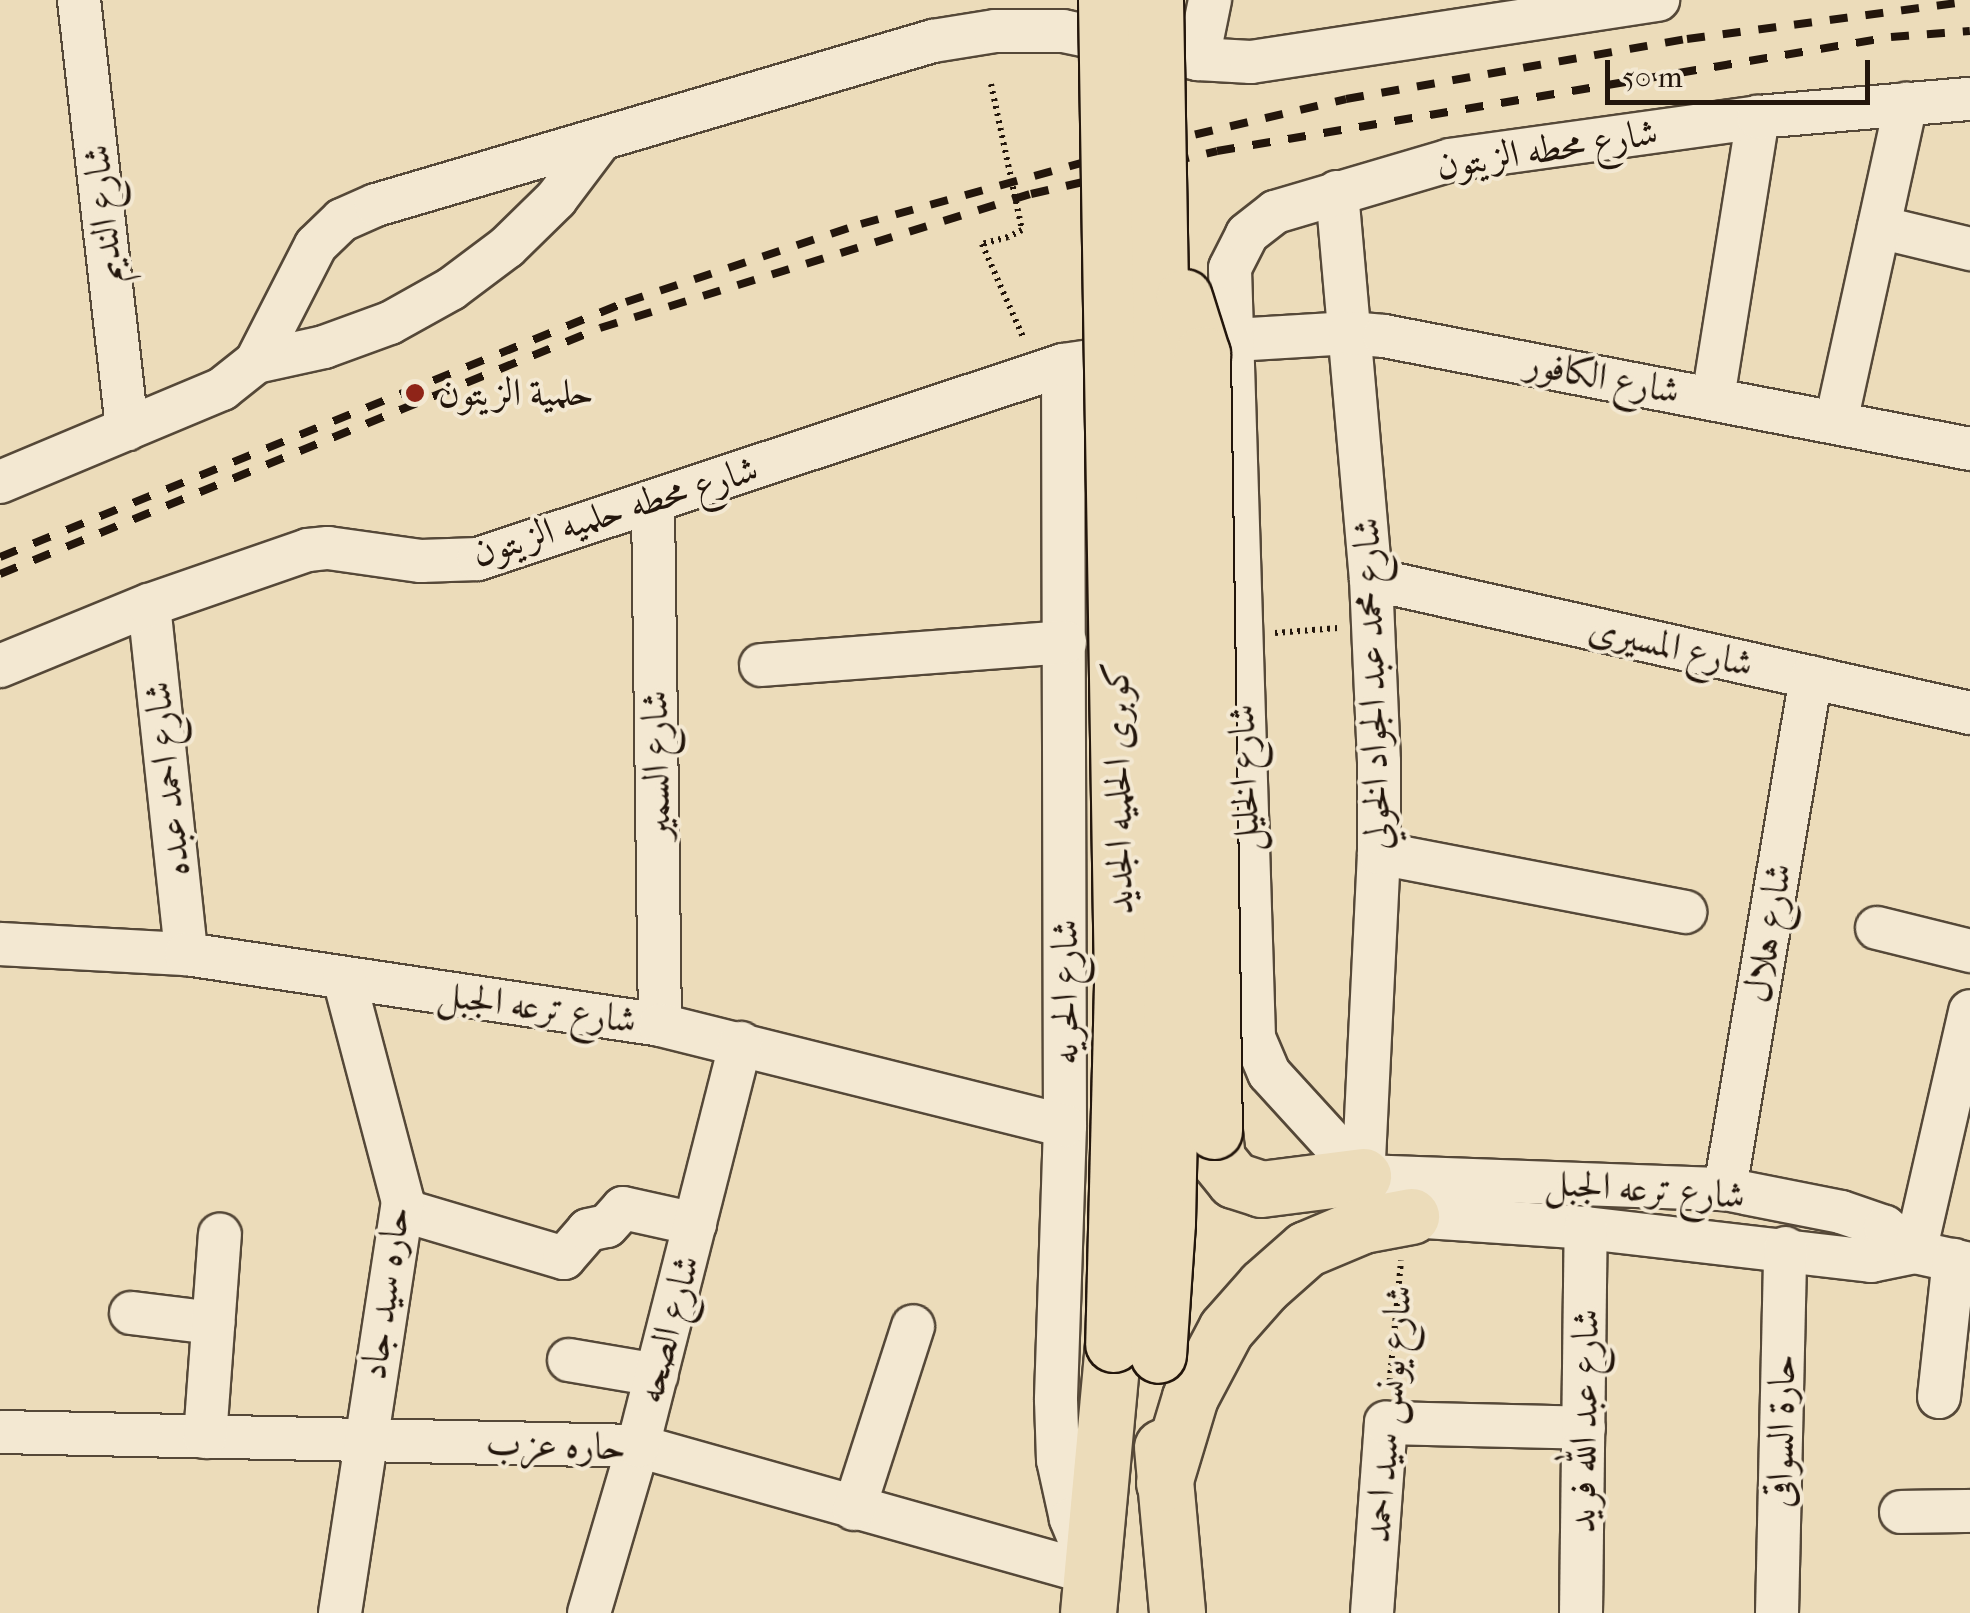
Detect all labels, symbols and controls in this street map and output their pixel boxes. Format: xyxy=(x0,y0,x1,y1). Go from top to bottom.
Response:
scale bar xyxy=(1610,40,1875,102)
text: 50 m xyxy=(1622,60,1683,95)
street label: شارع محطه الزيتون xyxy=(1433,109,1661,189)
street label: شارع النديم xyxy=(73,143,133,285)
street label: شارع الكافور xyxy=(1522,340,1684,414)
place label: حلمية الزيتون xyxy=(438,370,594,416)
marker: حلمية الزيتون xyxy=(402,380,428,406)
street label: شارع محطه حلميه الزيتون xyxy=(467,446,763,576)
street label: شارع محمد عبد الجواد الخولي xyxy=(1343,517,1401,851)
street label: شارع المسيرى xyxy=(1584,605,1758,687)
street label: كوبرى الحلميه الجديد xyxy=(1093,661,1143,915)
street label: شارع احمد عبده xyxy=(134,679,200,879)
street label: شارع السمير xyxy=(632,690,680,840)
street label: شارع الخليل xyxy=(1219,703,1269,853)
street label: شارع هلال xyxy=(1734,860,1802,1006)
street label: شارع الحريه xyxy=(1042,919,1088,1065)
street label: شارع ترعه الجبل xyxy=(435,970,639,1044)
street label: شارع ترعه الجبل xyxy=(1543,1159,1747,1219)
street label: حاره سيد جاد xyxy=(350,1203,420,1383)
street label: شارع الصحه xyxy=(626,1250,710,1408)
street label: شارع يونس سيد احمد xyxy=(1354,1283,1422,1545)
street label: شارع عبد الله فريد xyxy=(1559,1309,1609,1533)
street label: حارة السواقى xyxy=(1757,1354,1805,1508)
street label: حاره عزب xyxy=(485,1420,627,1470)

